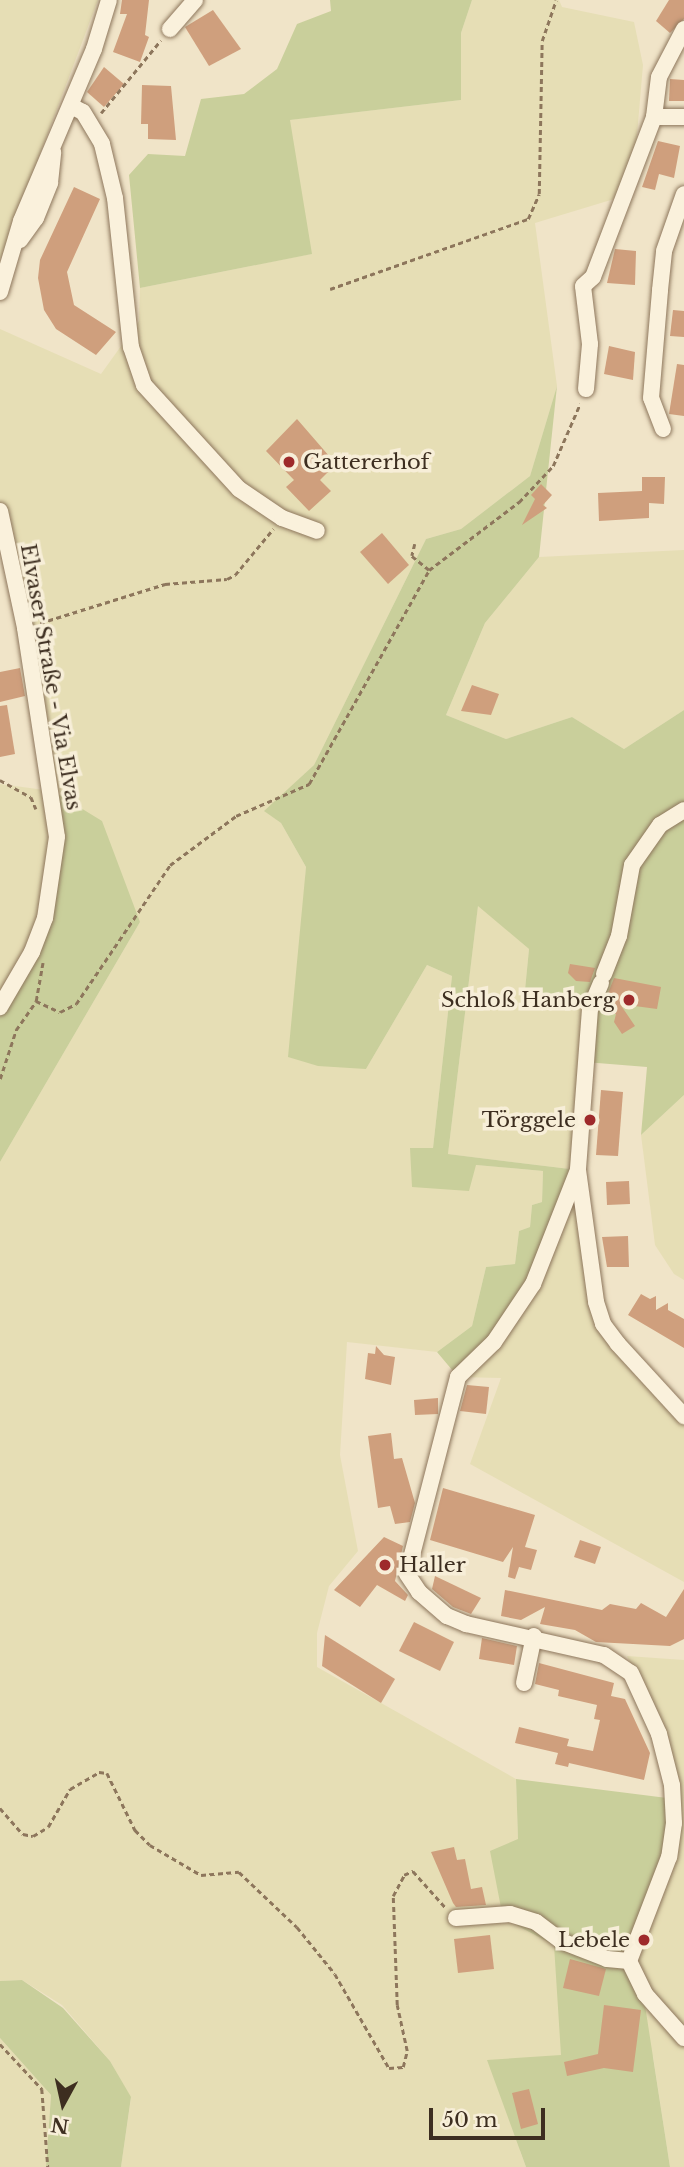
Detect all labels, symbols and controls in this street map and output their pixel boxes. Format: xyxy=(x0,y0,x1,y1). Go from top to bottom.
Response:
place label: Gattererhof xyxy=(303,449,429,475)
marker: Gattererhof xyxy=(281,454,297,470)
street label: Elvaser Straße - Via Elvas xyxy=(15,541,87,813)
place label: Schloß Hanberg xyxy=(441,987,615,1013)
marker: Schloß Hanberg xyxy=(621,992,637,1008)
place label: Törggele xyxy=(482,1107,576,1133)
marker: Törggele xyxy=(582,1112,598,1128)
place label: Haller xyxy=(399,1552,466,1578)
marker: Haller xyxy=(377,1557,393,1573)
place label: Lebele xyxy=(558,1927,630,1953)
marker: Lebele xyxy=(636,1932,652,1948)
north arrow xyxy=(28,2069,98,2139)
scale bar xyxy=(432,2094,548,2138)
text: 50 m xyxy=(442,2107,497,2133)
text: N xyxy=(50,2113,70,2138)

